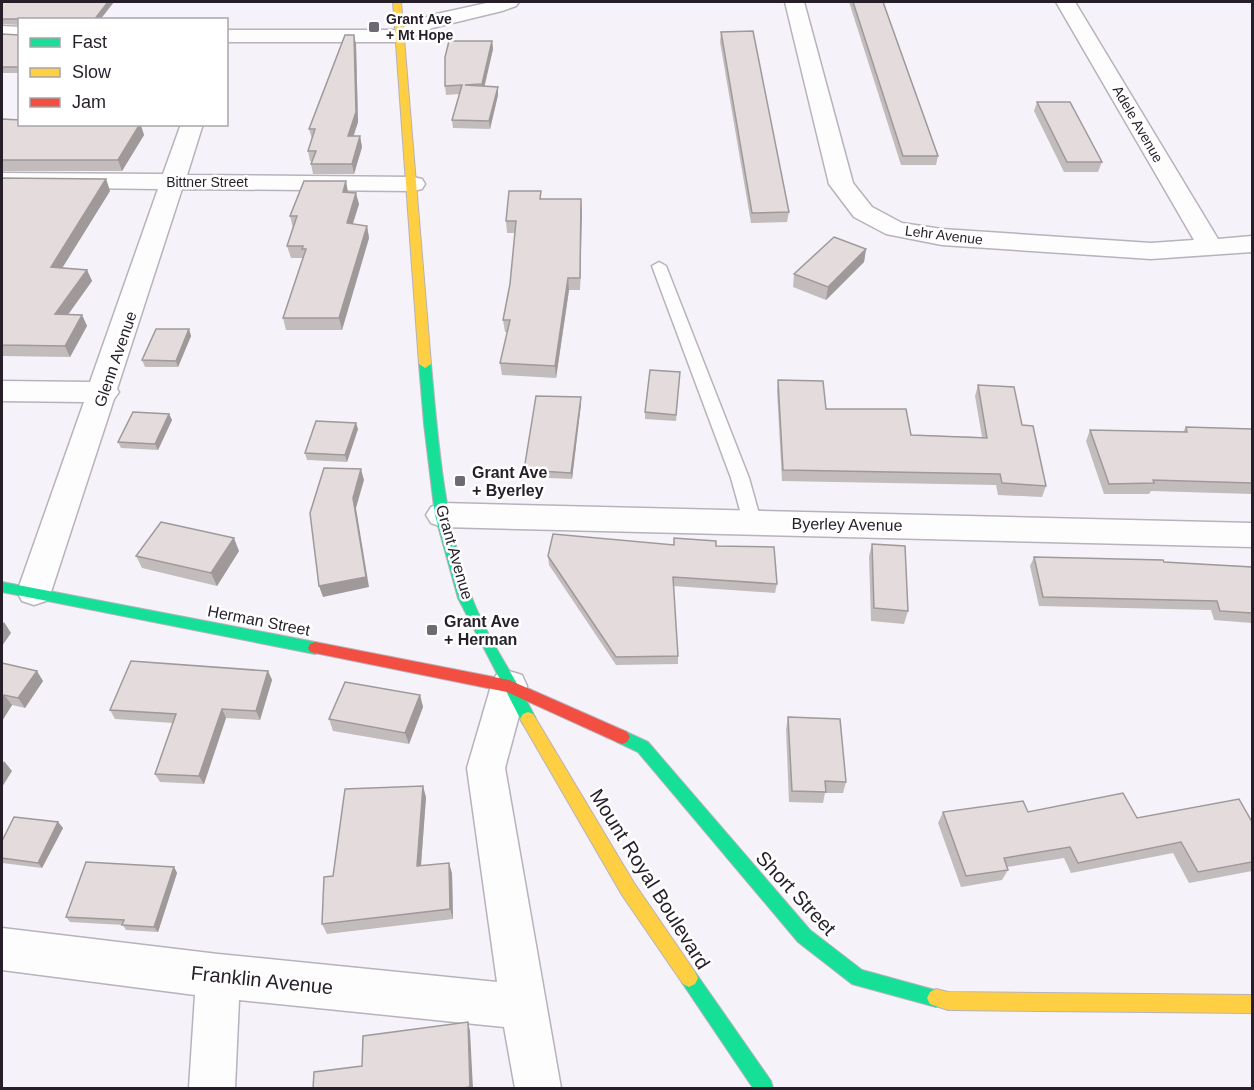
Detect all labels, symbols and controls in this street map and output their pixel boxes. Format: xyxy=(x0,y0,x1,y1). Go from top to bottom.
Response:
place label: Grant Ave + Mt Hope xyxy=(386,11,453,43)
legend xyxy=(18,18,228,126)
marker: Grant Ave + Mt Hope xyxy=(367,20,381,34)
text: Fast xyxy=(72,32,107,52)
text: Slow xyxy=(72,62,112,82)
street label: Adele Avenue xyxy=(1110,83,1167,165)
text: Jam xyxy=(72,92,106,112)
street label: Bittner Street xyxy=(166,174,248,190)
street label: Lehr Avenue xyxy=(904,222,984,248)
street label: Glenn Avenue xyxy=(91,309,140,409)
place label: Grant Ave + Byerley xyxy=(472,464,547,499)
marker: Grant Ave + Byerley xyxy=(453,474,467,488)
street label: Grant Avenue xyxy=(433,503,476,601)
street label: Byerley Avenue xyxy=(791,515,903,534)
street label: Herman Street xyxy=(206,602,312,639)
place label: Grant Ave + Herman xyxy=(444,613,519,648)
marker: Grant Ave + Herman xyxy=(425,623,439,637)
street label: Mount Royal Boulevard xyxy=(586,785,714,973)
street label: Short Street xyxy=(752,846,841,940)
street label: Franklin Avenue xyxy=(190,962,334,998)

